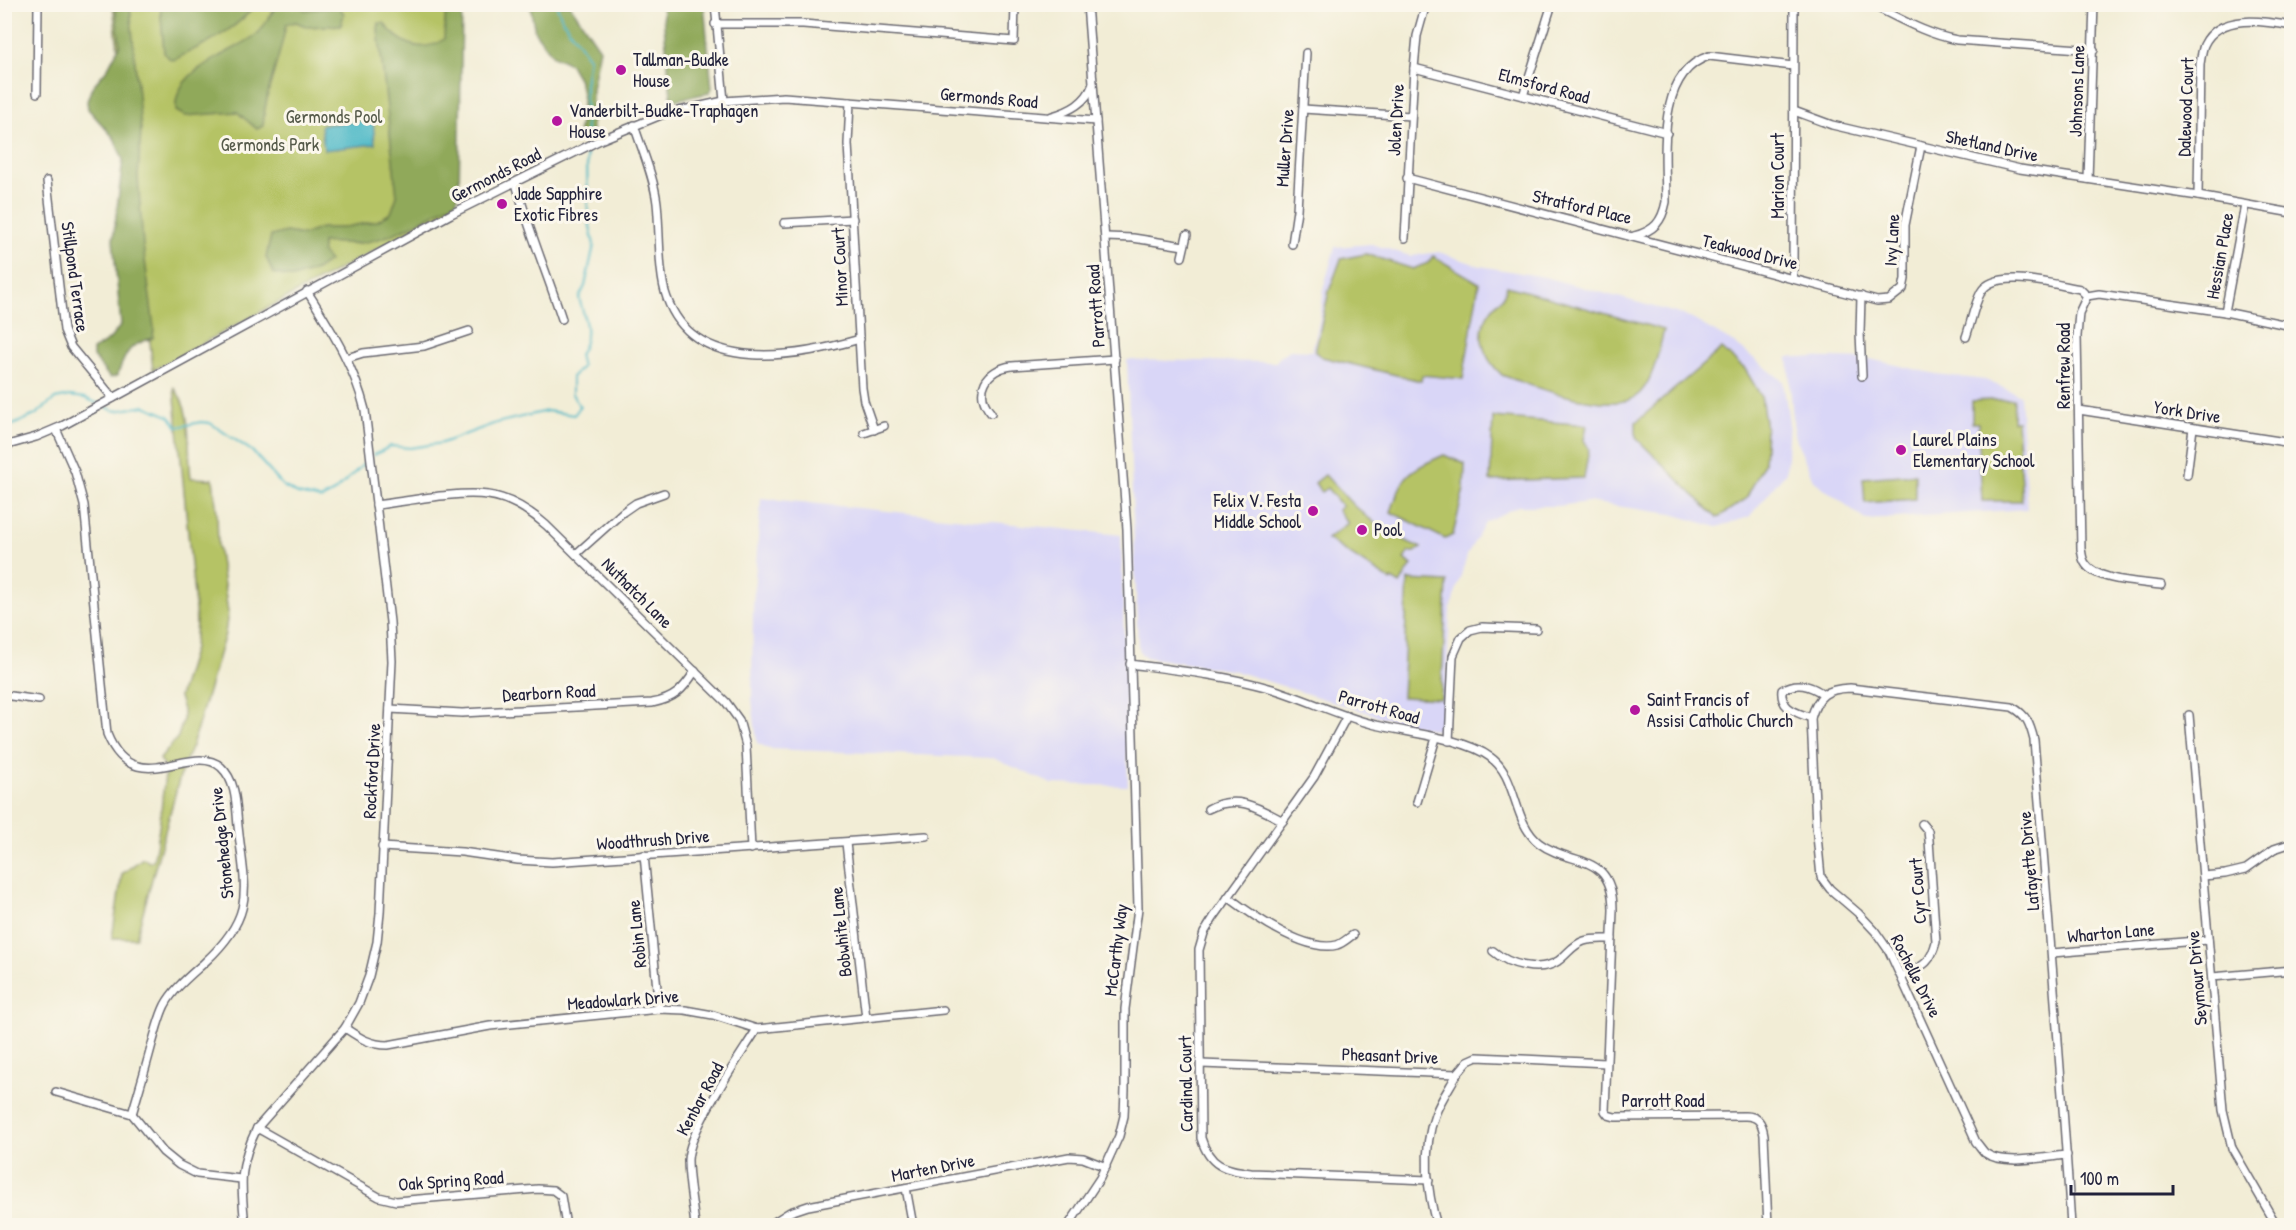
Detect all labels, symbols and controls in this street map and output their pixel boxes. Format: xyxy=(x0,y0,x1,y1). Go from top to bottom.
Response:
street label: Johnsons Lane xyxy=(2062,45,2091,137)
place label: Tallman-Budke House xyxy=(633,47,729,93)
street label: Dalewood Court xyxy=(2171,56,2200,157)
street label: Elmsford Road xyxy=(1496,61,1592,110)
marker: Tallman-Budke House xyxy=(614,63,628,77)
street label: Germonds Road xyxy=(939,81,1039,114)
street label: Jolen Drive xyxy=(1381,83,1410,157)
place label: Vanderbilt-Budke-Traphagen House xyxy=(569,98,758,144)
park label: Germonds Pool xyxy=(286,104,382,129)
street label: Muller Drive xyxy=(1269,108,1300,188)
marker: Vanderbilt-Budke-Traphagen House xyxy=(550,114,564,128)
street label: Shetland Drive xyxy=(1943,123,2041,168)
park label: Germonds Park xyxy=(221,132,320,157)
street label: Marion Court xyxy=(1765,132,1790,219)
street label: Germonds Road xyxy=(446,141,545,208)
place label: Jade Sapphire Exotic Fibres xyxy=(514,181,602,227)
street label: Stratford Place xyxy=(1530,183,1634,230)
marker: Jade Sapphire Exotic Fibres xyxy=(495,197,509,211)
street label: Hessian Place xyxy=(2200,211,2239,301)
street label: Ivy Lane xyxy=(1878,213,1905,267)
street label: Stillpond Terrace xyxy=(55,220,96,334)
street label: Minor Court xyxy=(825,226,854,307)
street label: Teakwood Drive xyxy=(1700,228,1801,275)
street label: Parrott Road xyxy=(1080,264,1111,348)
street label: Renfrew Road xyxy=(2051,323,2076,409)
street label: York Drive xyxy=(2152,394,2222,429)
place label: Laurel Plains Elementary School xyxy=(1913,427,2035,473)
marker: Laurel Plains Elementary School xyxy=(1894,443,1908,457)
place label: Felix V. Festa Middle School xyxy=(1213,488,1301,534)
marker: Felix V. Festa Middle School xyxy=(1306,504,1320,518)
place label: Pool xyxy=(1374,517,1402,542)
marker: Pool xyxy=(1355,523,1369,537)
street label: Nuthatch Lane xyxy=(596,551,679,634)
street label: Dearborn Road xyxy=(502,678,596,707)
street label: Parrott Road xyxy=(1336,683,1422,730)
place label: Saint Francis of Assisi Catholic Church xyxy=(1647,687,1793,733)
marker: Saint Francis of Assisi Catholic Church xyxy=(1628,703,1642,717)
street label: Rockford Drive xyxy=(357,723,386,819)
street label: Stonehedge Drive xyxy=(203,786,240,900)
street label: Lafayette Drive xyxy=(2012,810,2045,912)
street label: Woodthrush Drive xyxy=(596,823,710,856)
street label: Cyr Court xyxy=(1903,856,1932,925)
street label: Bobwhite Lane xyxy=(823,886,858,978)
street label: Robin Lane xyxy=(621,899,652,969)
street label: McCarthy Way xyxy=(1097,902,1134,998)
street label: Wharton Lane xyxy=(2066,916,2156,949)
street label: Rochelle Drive xyxy=(1885,930,1948,1022)
street label: Seymour Drive xyxy=(2180,930,2213,1026)
street label: Meadowlark Drive xyxy=(566,983,680,1016)
street label: Cardinal Court xyxy=(1172,1035,1199,1132)
street label: Pheasant Drive xyxy=(1341,1041,1439,1070)
street label: Kenbar Road xyxy=(670,1058,729,1140)
street label: Parrott Road xyxy=(1622,1088,1704,1113)
street label: Marten Drive xyxy=(889,1147,977,1188)
scale bar xyxy=(2071,1158,2173,1196)
street label: Oak Spring Road xyxy=(398,1164,504,1197)
text: 100 m xyxy=(2080,1166,2119,1191)

